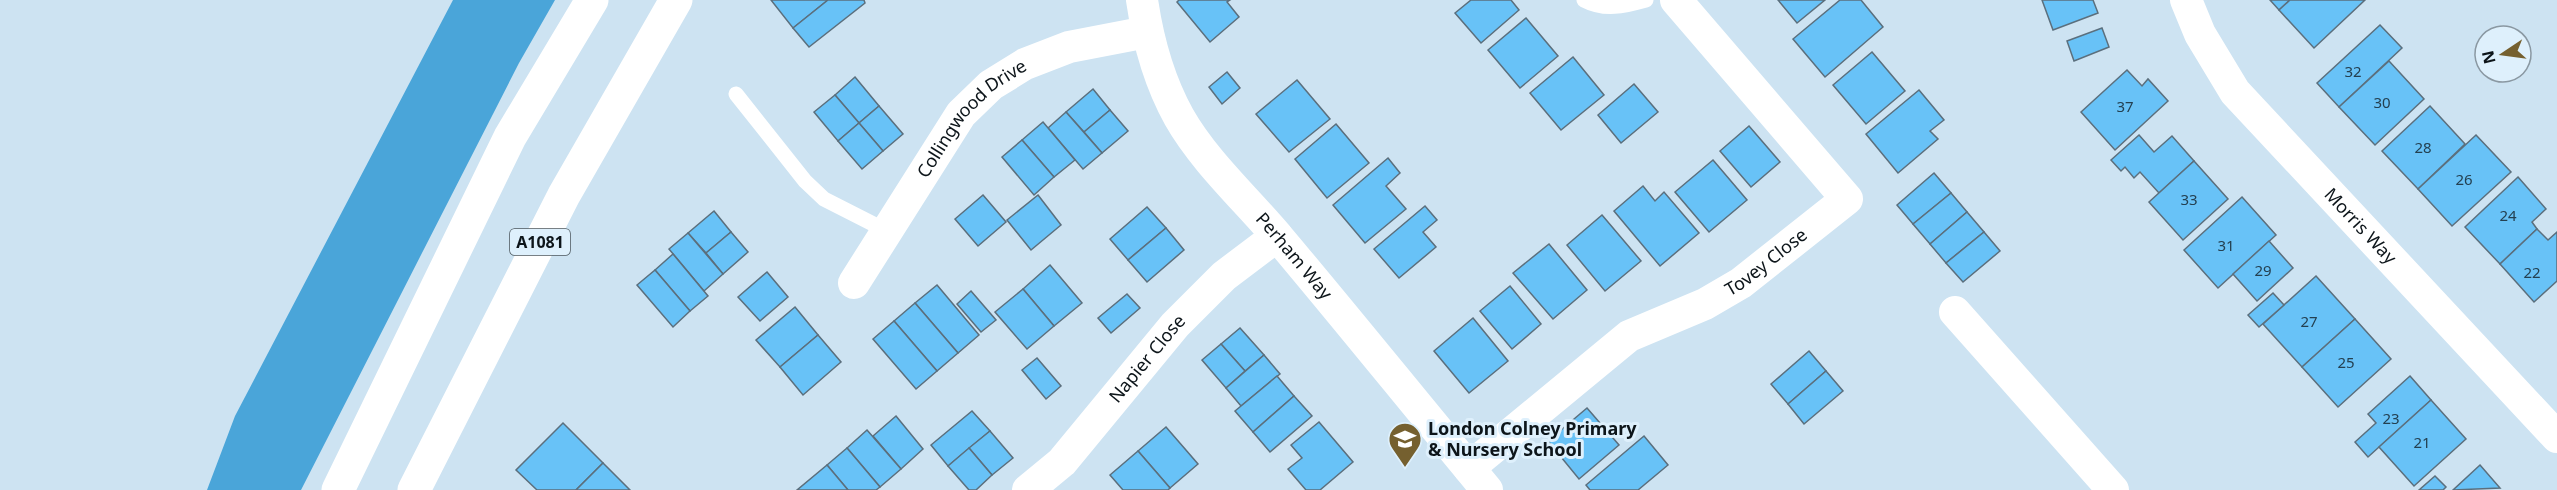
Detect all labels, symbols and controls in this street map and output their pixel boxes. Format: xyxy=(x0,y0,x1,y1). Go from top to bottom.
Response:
north arrow xyxy=(2473,24,2533,84)
text: N xyxy=(2476,49,2501,66)
street label: Collingwood Drive xyxy=(911,53,1030,182)
house number: 32 xyxy=(2344,61,2362,81)
house number: 30 xyxy=(2373,92,2391,112)
house number: 37 xyxy=(2116,96,2134,116)
house number: 28 xyxy=(2414,137,2432,157)
house number: 26 xyxy=(2455,169,2473,189)
street label: Morris Way xyxy=(2319,182,2403,269)
house number: 33 xyxy=(2180,189,2198,209)
house number: 24 xyxy=(2499,205,2517,225)
street label: Perham Way xyxy=(1251,207,1339,305)
street label: Tovey Close xyxy=(1720,222,1812,301)
road number: A1081 xyxy=(510,229,570,255)
house number: 31 xyxy=(2217,235,2235,255)
house number: 29 xyxy=(2254,260,2272,280)
house number: 22 xyxy=(2523,262,2541,282)
street label: Napier Close xyxy=(1103,309,1190,407)
house number: 27 xyxy=(2300,311,2318,331)
house number: 25 xyxy=(2337,352,2355,372)
house number: 23 xyxy=(2382,408,2400,428)
place label: London Colney Primary & Nursery School xyxy=(1428,416,1637,461)
school or university icon: London Colney Primary & Nursery School xyxy=(1387,421,1423,468)
house number: 21 xyxy=(2413,432,2431,452)

